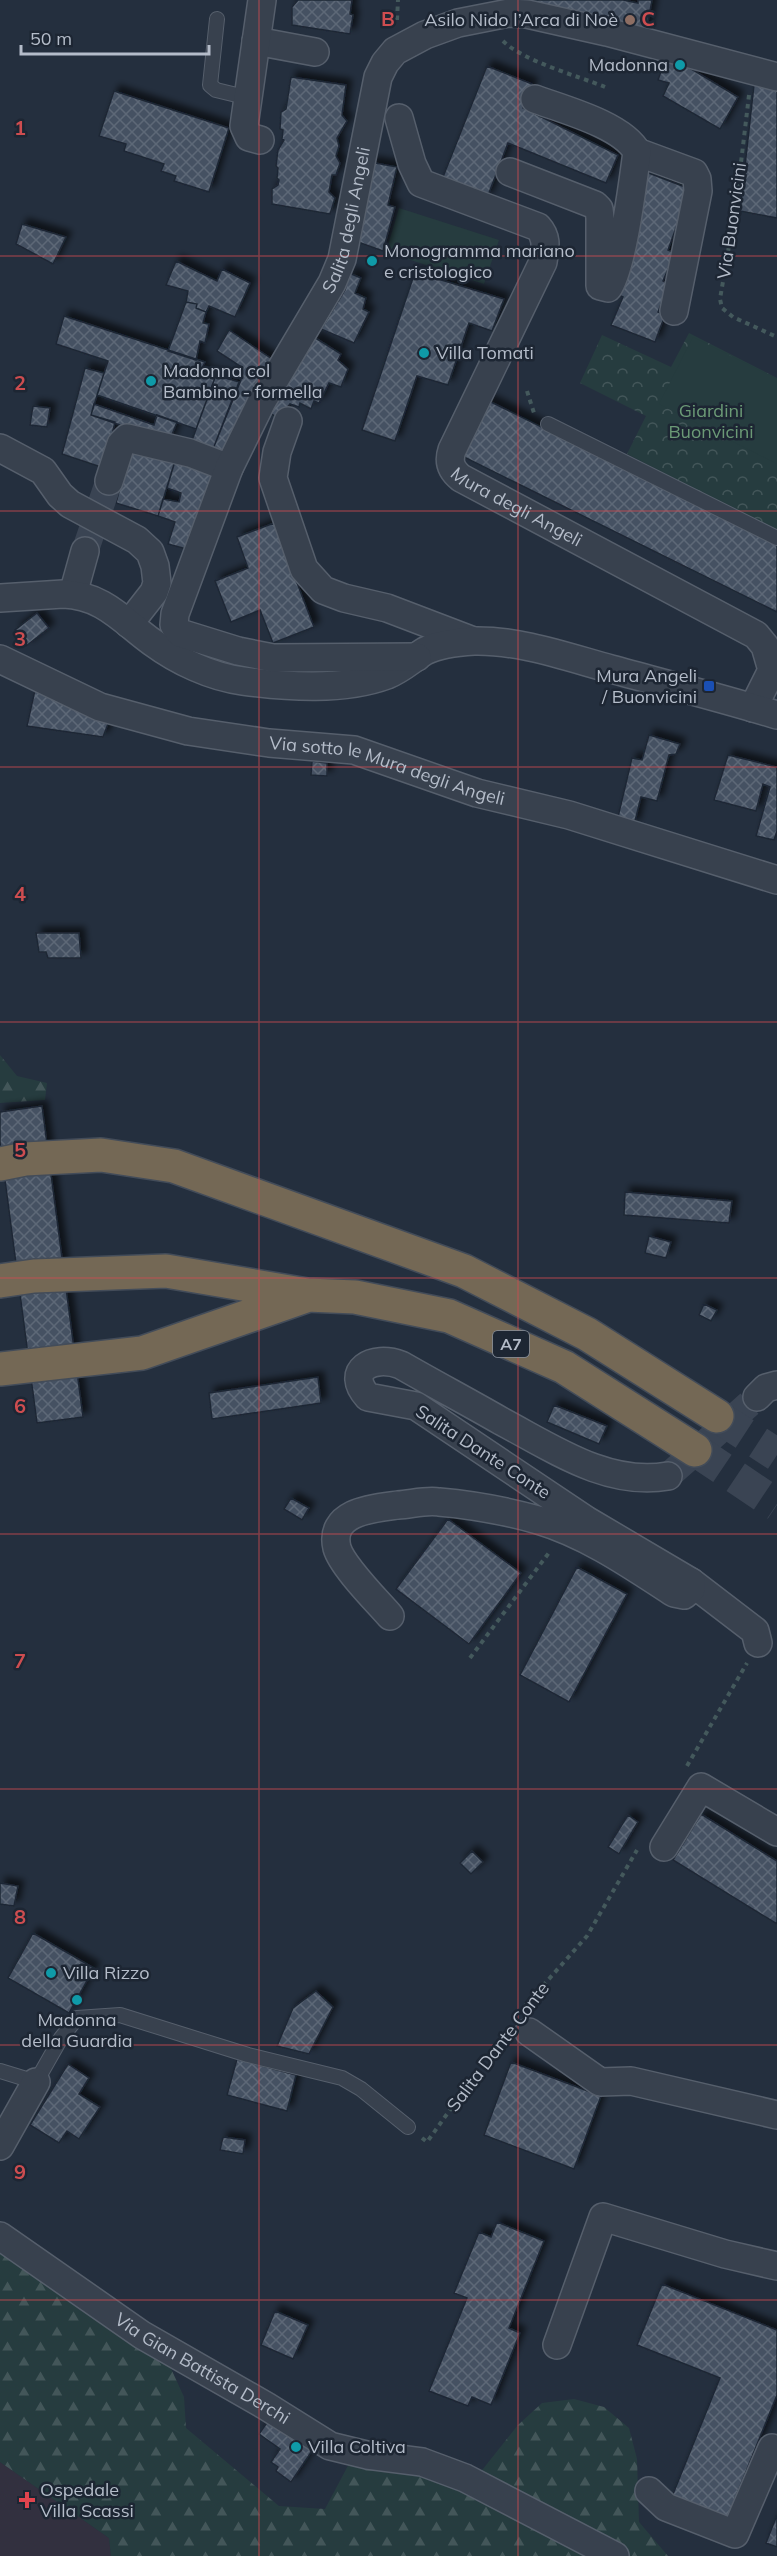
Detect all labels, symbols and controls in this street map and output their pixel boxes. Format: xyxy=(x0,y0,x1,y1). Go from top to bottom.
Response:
text: B xyxy=(381,6,395,31)
text: C xyxy=(641,6,655,31)
place label: Asilo Nido l’Arca di Noè xyxy=(424,8,618,31)
marker: Asilo Nido l’Arca di Noè xyxy=(623,13,637,27)
scale bar xyxy=(21,18,208,56)
text: 50 m xyxy=(30,27,72,50)
place label: Madonna xyxy=(589,53,668,76)
marker: Madonna xyxy=(673,58,687,72)
text: 1 xyxy=(14,115,26,140)
street label: Salita degli Angeli xyxy=(316,145,375,297)
street label: Via Buonvicini xyxy=(712,161,751,281)
place label: Monogramma mariano e cristologico xyxy=(384,239,575,283)
marker: Monogramma mariano e cristologico xyxy=(365,254,379,268)
place label: Villa Tomati xyxy=(436,341,534,364)
marker: Villa Tomati xyxy=(417,346,431,360)
place label: Madonna col Bambino - formella xyxy=(163,359,322,403)
text: 2 xyxy=(14,370,26,395)
marker: Madonna col Bambino - formella xyxy=(144,374,158,388)
park label: Giardini Buonvicini xyxy=(668,399,754,443)
street label: Mura degli Angeli xyxy=(446,462,586,551)
text: 3 xyxy=(14,626,26,651)
place label: Mura Angeli / Buonvicini xyxy=(596,664,697,708)
marker: Mura Angeli / Buonvicini xyxy=(702,679,716,693)
street label: Via sotto le Mura degli Angeli xyxy=(268,731,507,810)
text: 4 xyxy=(14,881,26,906)
text: 5 xyxy=(14,1137,26,1162)
road number: A7 xyxy=(493,1331,529,1357)
text: 6 xyxy=(14,1393,26,1418)
street label: Salita Dante Conte xyxy=(411,1399,555,1504)
text: 7 xyxy=(14,1648,26,1673)
text: 8 xyxy=(14,1904,26,1929)
place label: Villa Rizzo xyxy=(63,1961,149,1984)
marker: Villa Rizzo xyxy=(44,1966,58,1980)
street label: Salita Dante Conte xyxy=(441,1977,554,2116)
marker: Madonna della Guardia xyxy=(70,1993,84,2007)
place label: Madonna della Guardia xyxy=(21,2008,133,2052)
text: 9 xyxy=(14,2159,26,2184)
street label: Via Gian Battista Derchi xyxy=(110,2307,294,2429)
place label: Villa Coltiva xyxy=(308,2435,406,2458)
marker: Villa Coltiva xyxy=(289,2440,303,2454)
place label: Ospedale Villa Scassi xyxy=(40,2478,134,2522)
marker: Ospedale Villa Scassi xyxy=(18,2491,36,2509)

